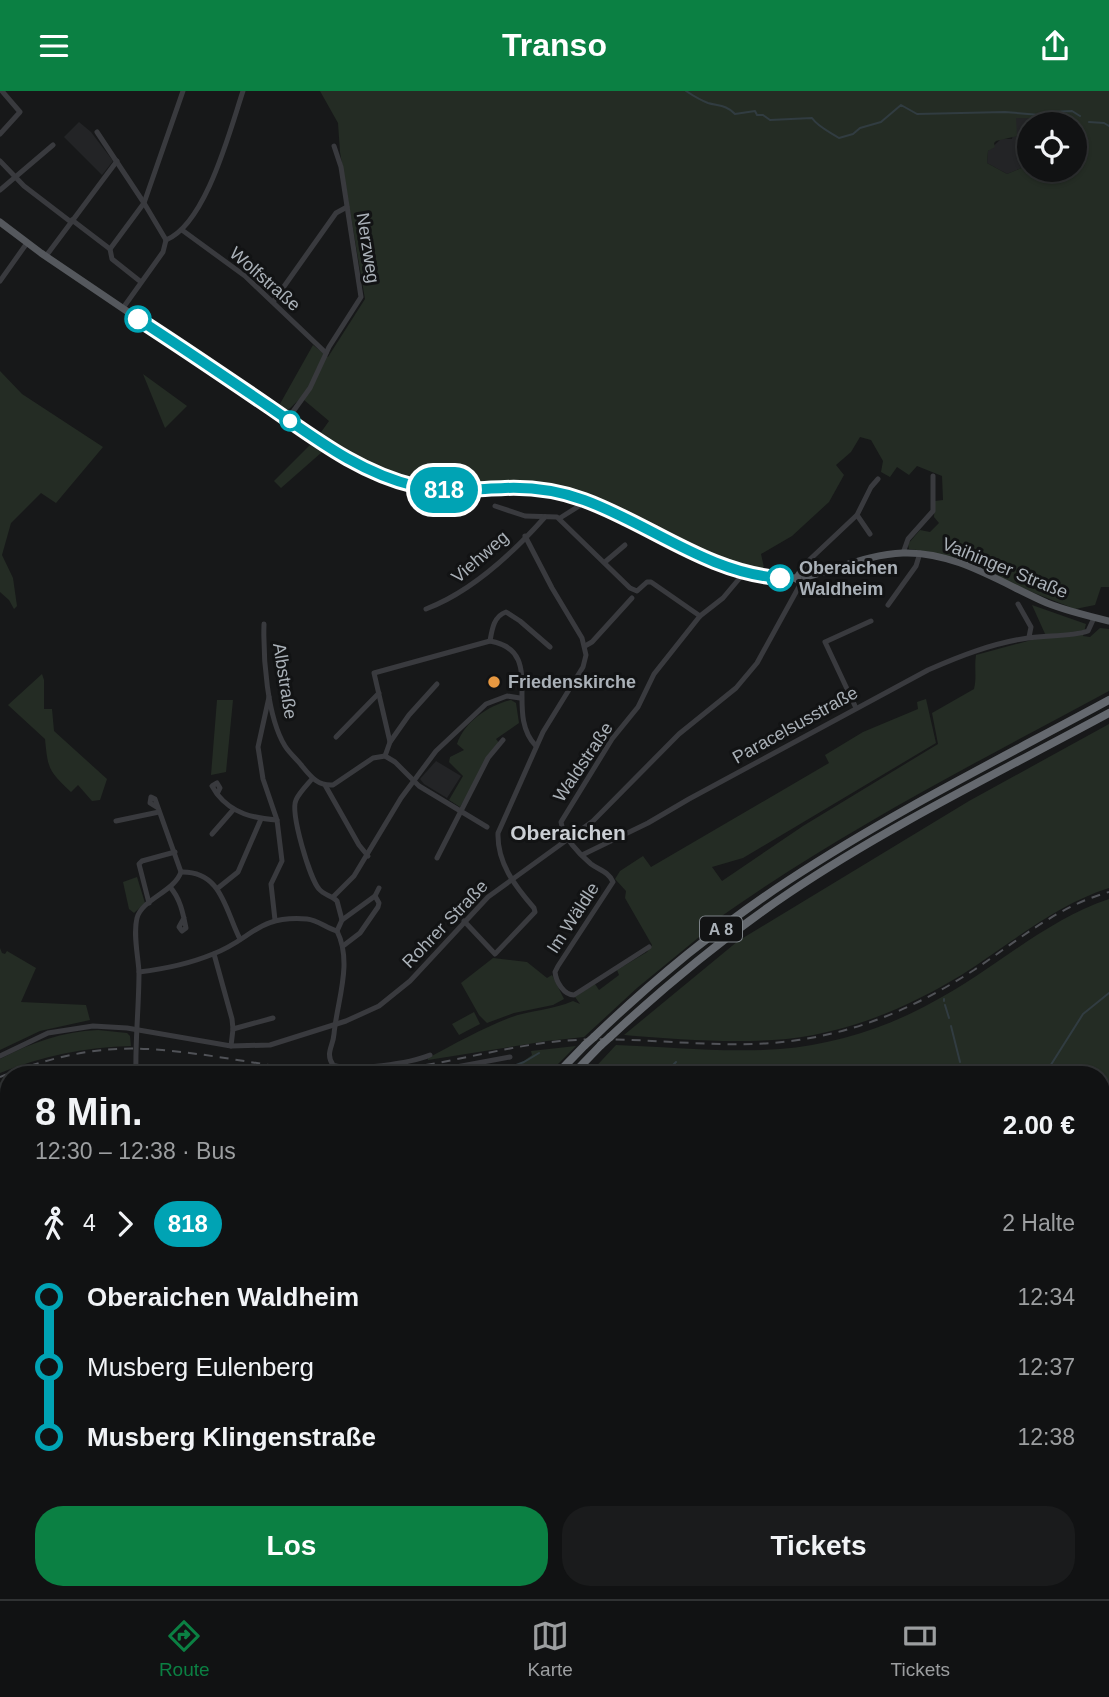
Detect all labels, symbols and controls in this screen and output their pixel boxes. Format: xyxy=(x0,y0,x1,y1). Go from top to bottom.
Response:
icon: menu xyxy=(35,27,73,65)
text: Transo xyxy=(502,27,607,63)
icon: share xyxy=(1036,27,1074,65)
map controls xyxy=(1017,112,1087,182)
button: locate xyxy=(1017,112,1087,182)
street label: Nerzweg xyxy=(353,211,383,285)
street label: Wolfstraße xyxy=(226,243,304,315)
unlabelled marker xyxy=(125,306,151,332)
unlabelled marker xyxy=(280,411,300,431)
line badge: 818 xyxy=(404,467,484,513)
text: 818 xyxy=(424,476,464,503)
street label: Viehweg xyxy=(448,527,512,587)
street label: Vaihinger Straße xyxy=(939,534,1071,602)
place label: Oberaichen Waldheim xyxy=(799,558,898,599)
marker: Oberaichen Waldheim xyxy=(767,565,793,591)
street label: Albstraße xyxy=(269,641,301,721)
place label: Friedenskirche xyxy=(508,672,636,692)
marker: Friedenskirche xyxy=(486,674,502,690)
street label: Paracelsusstraße xyxy=(729,682,861,768)
street label: Waldstraße xyxy=(549,719,617,805)
district label: Oberaichen xyxy=(510,821,626,844)
street label: Rohrer Straße xyxy=(398,876,492,972)
street label: Im Wäldle xyxy=(543,879,603,957)
road number: A 8 xyxy=(700,916,742,941)
text: 8 Min. xyxy=(35,1091,143,1133)
text: 2.00 € xyxy=(1003,1110,1075,1140)
text: 12:30 – 12:38 · Bus xyxy=(35,1138,236,1164)
icon: walk xyxy=(35,1205,73,1243)
icon: forward xyxy=(106,1205,144,1243)
text: 4 xyxy=(83,1210,96,1236)
text: 818 xyxy=(168,1210,208,1237)
text: 2 Halte xyxy=(1002,1210,1075,1236)
text: Oberaichen Waldheim xyxy=(87,1282,359,1312)
text: 12:34 xyxy=(1017,1284,1075,1310)
text: Musberg Eulenberg xyxy=(87,1352,314,1382)
text: 12:37 xyxy=(1017,1354,1075,1380)
text: Musberg Klingenstraße xyxy=(87,1422,376,1452)
text: 12:38 xyxy=(1017,1424,1075,1450)
button: Los xyxy=(35,1506,548,1586)
button: Tickets xyxy=(562,1506,1075,1586)
tab: Route xyxy=(159,1617,210,1681)
tab: Karte xyxy=(527,1617,573,1681)
tab: Tickets xyxy=(891,1617,950,1681)

